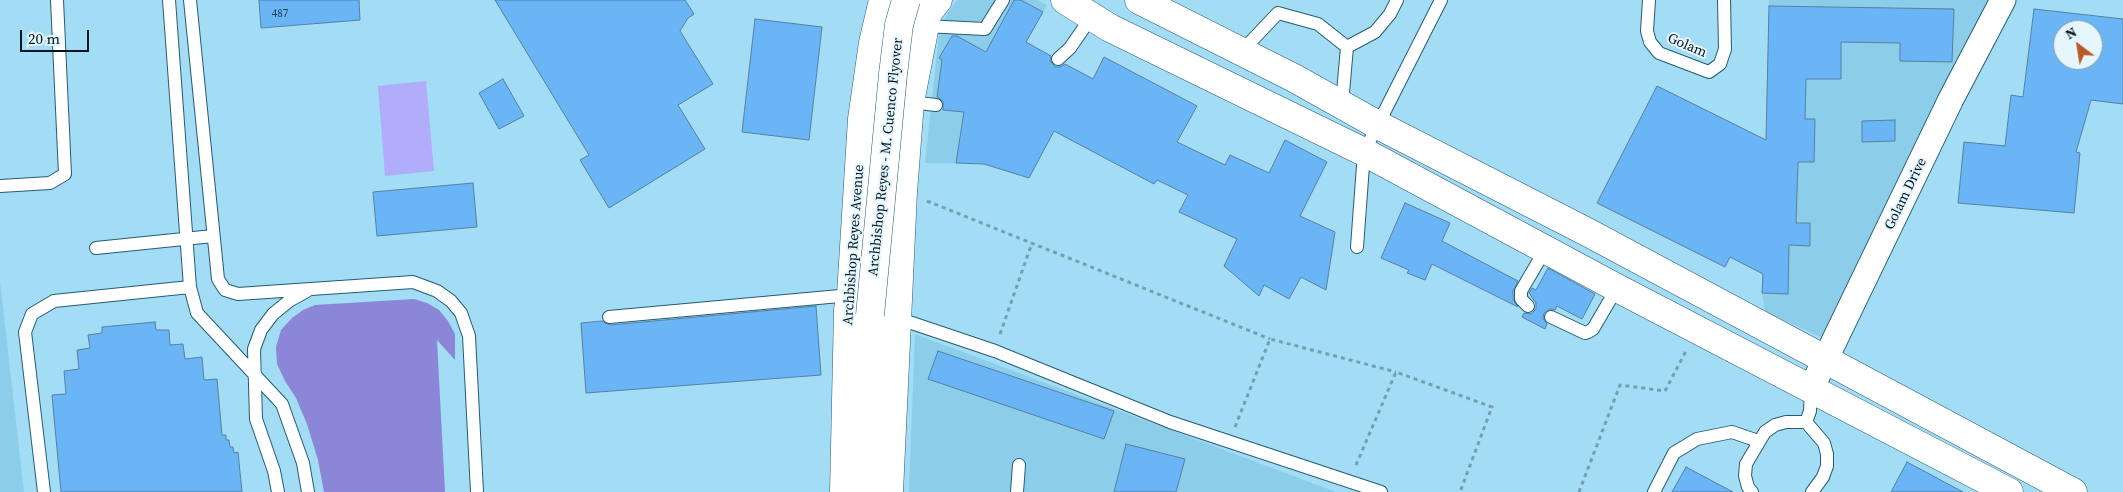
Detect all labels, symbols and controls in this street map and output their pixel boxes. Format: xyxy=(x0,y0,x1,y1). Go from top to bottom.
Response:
house number: 487 xyxy=(272,7,288,21)
scale bar xyxy=(22,20,91,52)
north arrow xyxy=(2053,20,2103,70)
text: N xyxy=(2061,22,2080,44)
text: 20 m xyxy=(28,28,60,49)
street label: Golam xyxy=(1665,30,1709,62)
street label: Archbishop Reyes - M. Cuenco Flyover xyxy=(865,37,907,277)
street label: Golam Drive xyxy=(1881,155,1931,233)
street label: Archbishop Reyes Avenue xyxy=(840,164,868,326)

